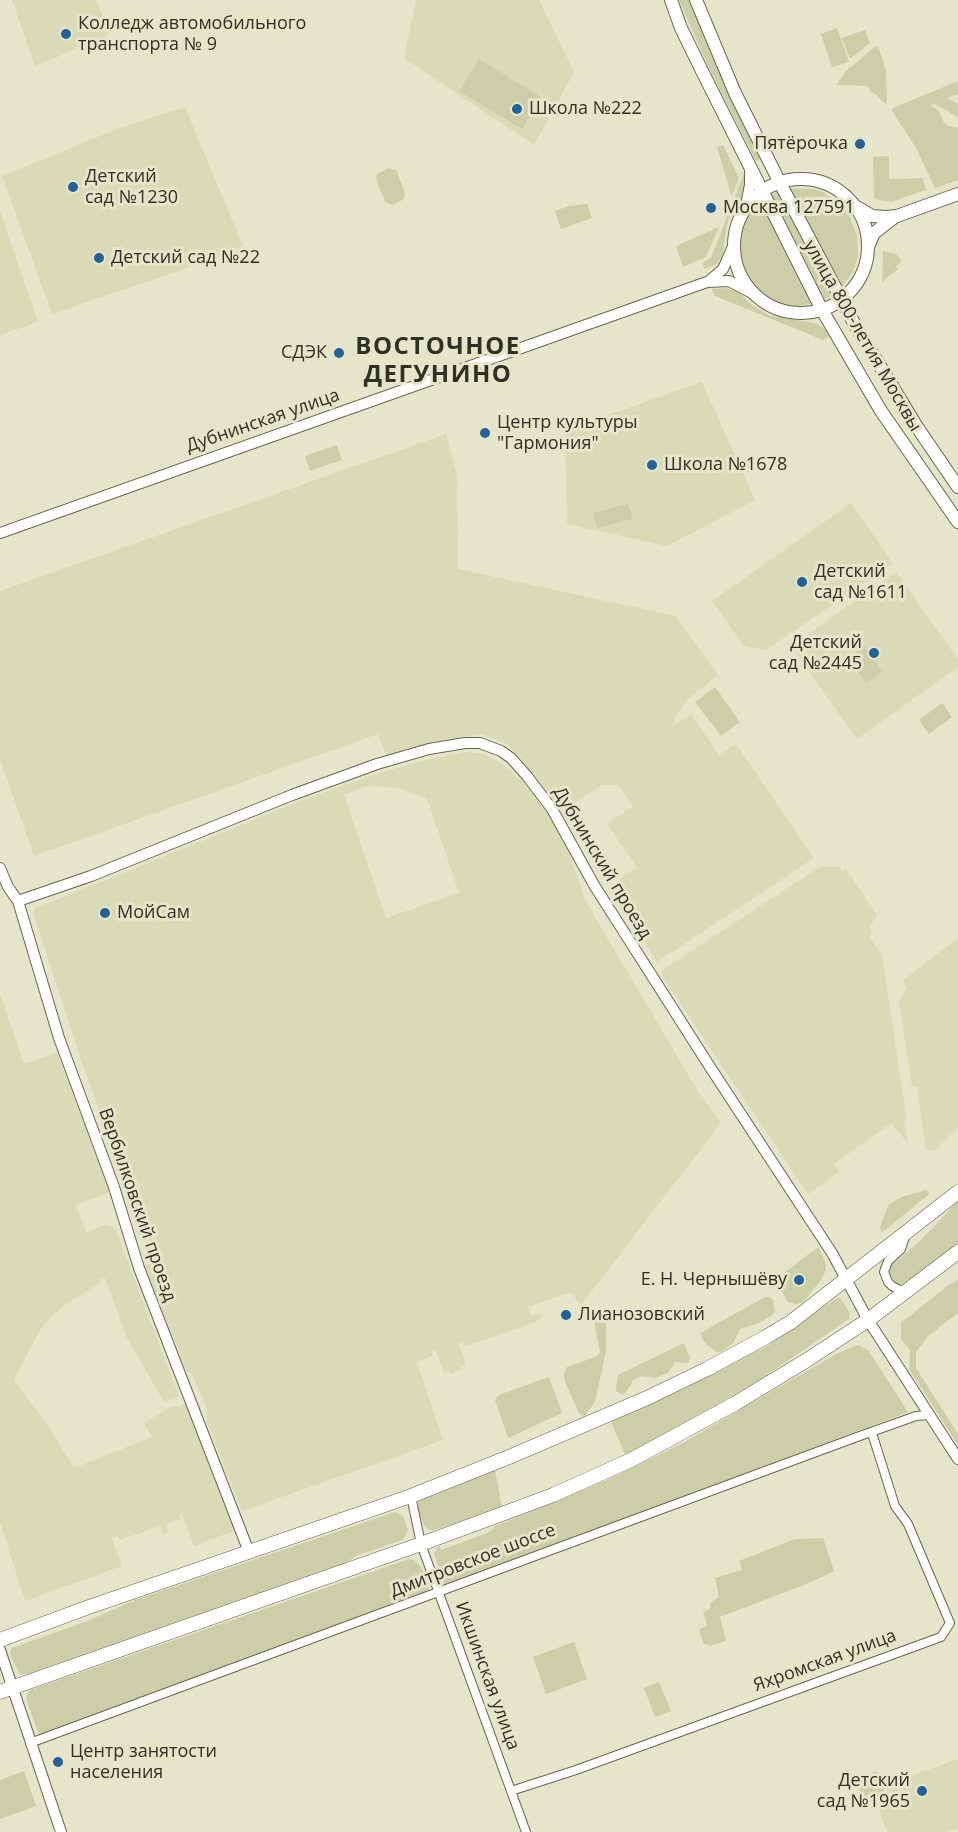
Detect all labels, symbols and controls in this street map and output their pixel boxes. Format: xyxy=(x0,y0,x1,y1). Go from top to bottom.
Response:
place label: Колледж автомобильного транспорта № 9 xyxy=(78,13,306,56)
marker: Колледж автомобильного транспорта № 9 xyxy=(59,27,73,41)
place label: Школа №222 xyxy=(529,98,642,120)
marker: Школа №222 xyxy=(510,102,524,116)
place label: Пятёрочка xyxy=(754,133,848,155)
marker: Пятёрочка xyxy=(853,137,867,151)
place label: Детский сад №1230 xyxy=(85,166,178,208)
marker: Детский сад №1230 xyxy=(66,180,80,194)
place label: Москва 127591 xyxy=(723,197,855,219)
marker: Москва 127591 xyxy=(704,201,718,215)
street label: улица 800-летия Москвы xyxy=(798,236,926,436)
place label: Детский сад №22 xyxy=(111,247,260,269)
marker: Детский сад №22 xyxy=(92,251,106,265)
district label: ВОСТОЧНОЕ ДЕГУНИНО xyxy=(355,333,521,389)
place label: СДЭК xyxy=(281,342,327,364)
marker: СДЭК xyxy=(332,346,346,360)
street label: Дубнинская улица xyxy=(183,385,343,457)
place label: Центр культуры "Гармония" xyxy=(497,412,637,454)
marker: Центр культуры "Гармония" xyxy=(478,426,492,440)
place label: Школа №1678 xyxy=(664,454,787,476)
marker: Школа №1678 xyxy=(645,458,659,472)
place label: Детский сад №1611 xyxy=(814,561,907,604)
marker: Детский сад №1611 xyxy=(795,575,809,589)
place label: Детский сад №2445 xyxy=(769,632,862,674)
marker: Детский сад №2445 xyxy=(867,646,881,660)
street label: Дубнинский проезд xyxy=(548,783,656,943)
place label: МойСам xyxy=(117,902,190,924)
marker: МойСам xyxy=(98,906,112,920)
street label: Вербилковский проезд xyxy=(94,1105,180,1305)
place label: Е. Н. Чернышёву xyxy=(641,1269,787,1291)
marker: Е. Н. Чернышёву xyxy=(792,1273,806,1287)
place label: Лианозовский xyxy=(578,1304,705,1326)
marker: Лианозовский xyxy=(559,1308,573,1322)
street label: Дмитровское шоссе xyxy=(387,1520,559,1602)
street label: Икшинская улица xyxy=(450,1599,524,1753)
street label: Яхромская улица xyxy=(751,1625,899,1697)
place label: Центр занятости населения xyxy=(70,1741,217,1784)
marker: Центр занятости населения xyxy=(51,1755,65,1769)
place label: Детский сад №1965 xyxy=(817,1770,910,1812)
marker: Детский сад №1965 xyxy=(915,1784,929,1798)

